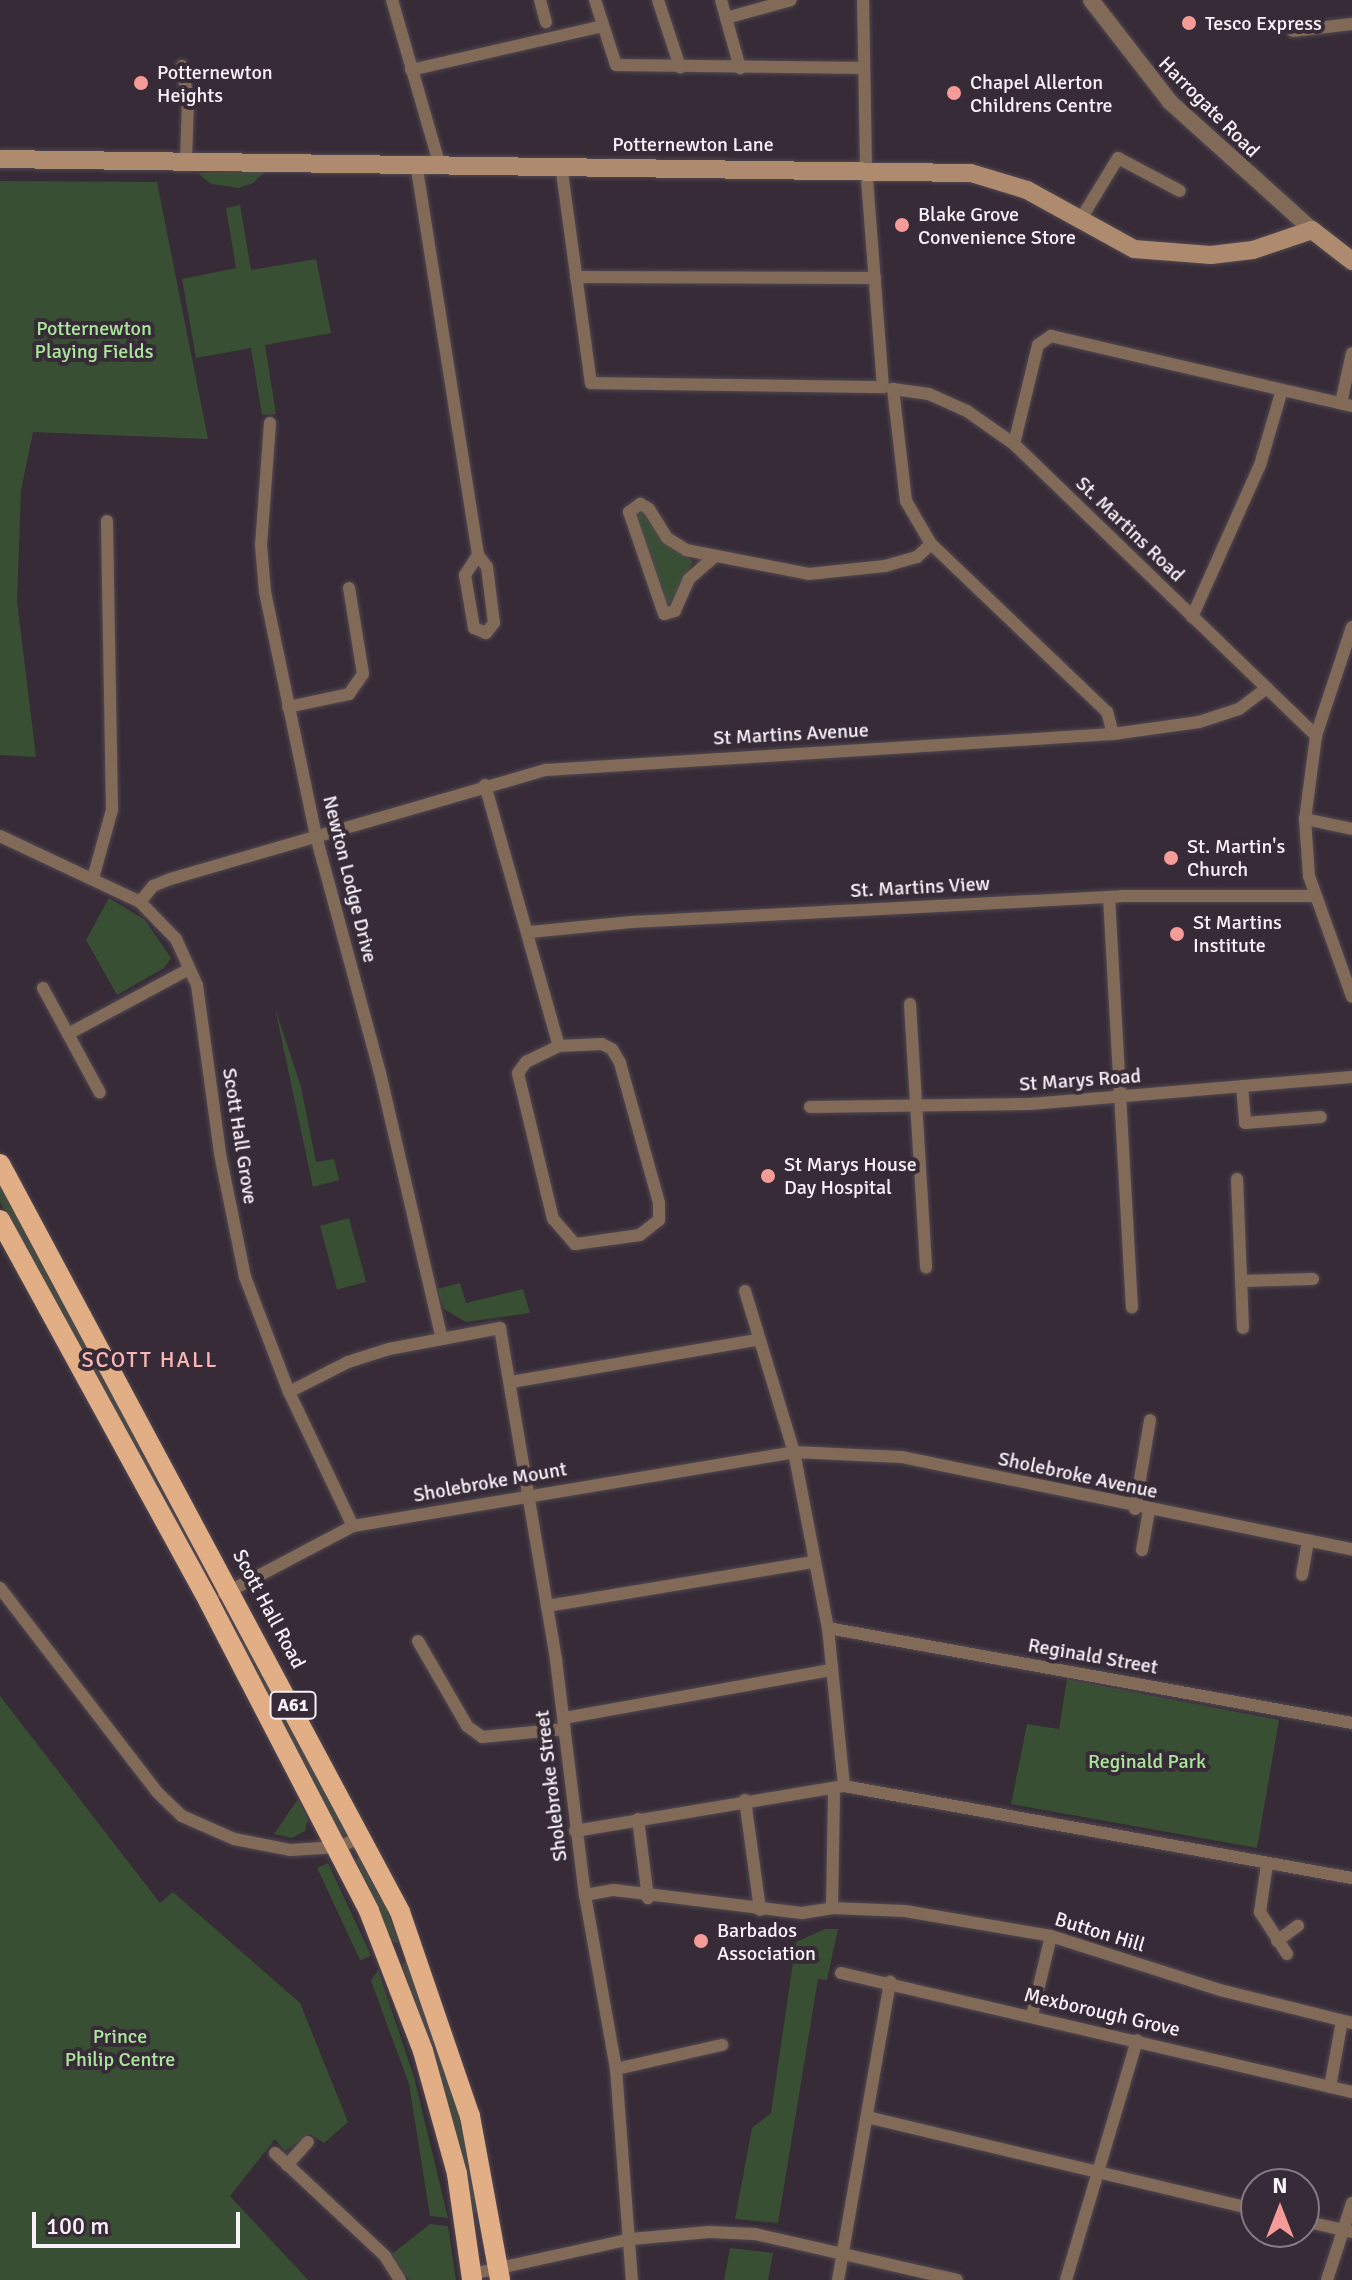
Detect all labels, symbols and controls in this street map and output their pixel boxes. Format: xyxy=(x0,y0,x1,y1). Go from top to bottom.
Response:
place label: Tesco Express xyxy=(1205,11,1322,35)
marker: Tesco Express xyxy=(1180,14,1198,32)
street label: Harrogate Road xyxy=(1154,52,1264,162)
place label: Potternewton Heights xyxy=(157,60,273,107)
place label: Chapel Allerton Childrens Centre xyxy=(970,70,1113,117)
marker: Potternewton Heights xyxy=(132,74,150,92)
marker: Chapel Allerton Childrens Centre xyxy=(945,84,963,102)
street label: Potternewton Lane xyxy=(612,132,774,156)
place label: Blake Grove Convenience Store xyxy=(918,202,1076,249)
marker: Blake Grove Convenience Store xyxy=(893,216,911,234)
park label: Potternewton Playing Fields xyxy=(35,316,153,363)
street label: St. Martins Road xyxy=(1071,471,1189,587)
street label: St Martins Avenue xyxy=(713,718,869,750)
street label: Newton Lodge Drive xyxy=(318,793,382,965)
place label: St. Martin's Church xyxy=(1187,834,1285,881)
marker: St. Martin's Church xyxy=(1162,849,1180,867)
street label: St. Martins View xyxy=(850,871,990,903)
place label: St Martins Institute xyxy=(1193,910,1282,957)
marker: St Martins Institute xyxy=(1168,925,1186,943)
street label: St Marys Road xyxy=(1018,1064,1142,1096)
street label: Scott Hall Grove xyxy=(217,1066,263,1206)
place label: St Marys House Day Hospital xyxy=(784,1152,917,1199)
marker: St Marys House Day Hospital xyxy=(759,1167,777,1185)
district label: SCOTT HALL xyxy=(81,1347,219,1373)
street label: Sholebroke Avenue xyxy=(996,1446,1160,1504)
street label: Sholebroke Mount xyxy=(411,1457,569,1507)
street label: Scott Hall Road xyxy=(228,1545,310,1673)
street label: Reginald Street xyxy=(1026,1633,1160,1679)
road number: A61 xyxy=(269,1691,317,1719)
street label: Sholebroke Street xyxy=(530,1709,572,1863)
park label: Reginald Park xyxy=(1088,1749,1206,1773)
street label: Button Hill xyxy=(1052,1907,1148,1957)
place label: Barbados Association xyxy=(717,1918,816,1965)
marker: Barbados Association xyxy=(692,1932,710,1950)
street label: Mexborough Grove xyxy=(1022,1982,1182,2042)
park label: Prince Philip Centre xyxy=(65,2025,175,2072)
north arrow xyxy=(1240,2168,1320,2248)
text: N xyxy=(1272,2172,1288,2199)
scale bar xyxy=(36,2196,244,2246)
text: 100 m xyxy=(46,2211,109,2241)

